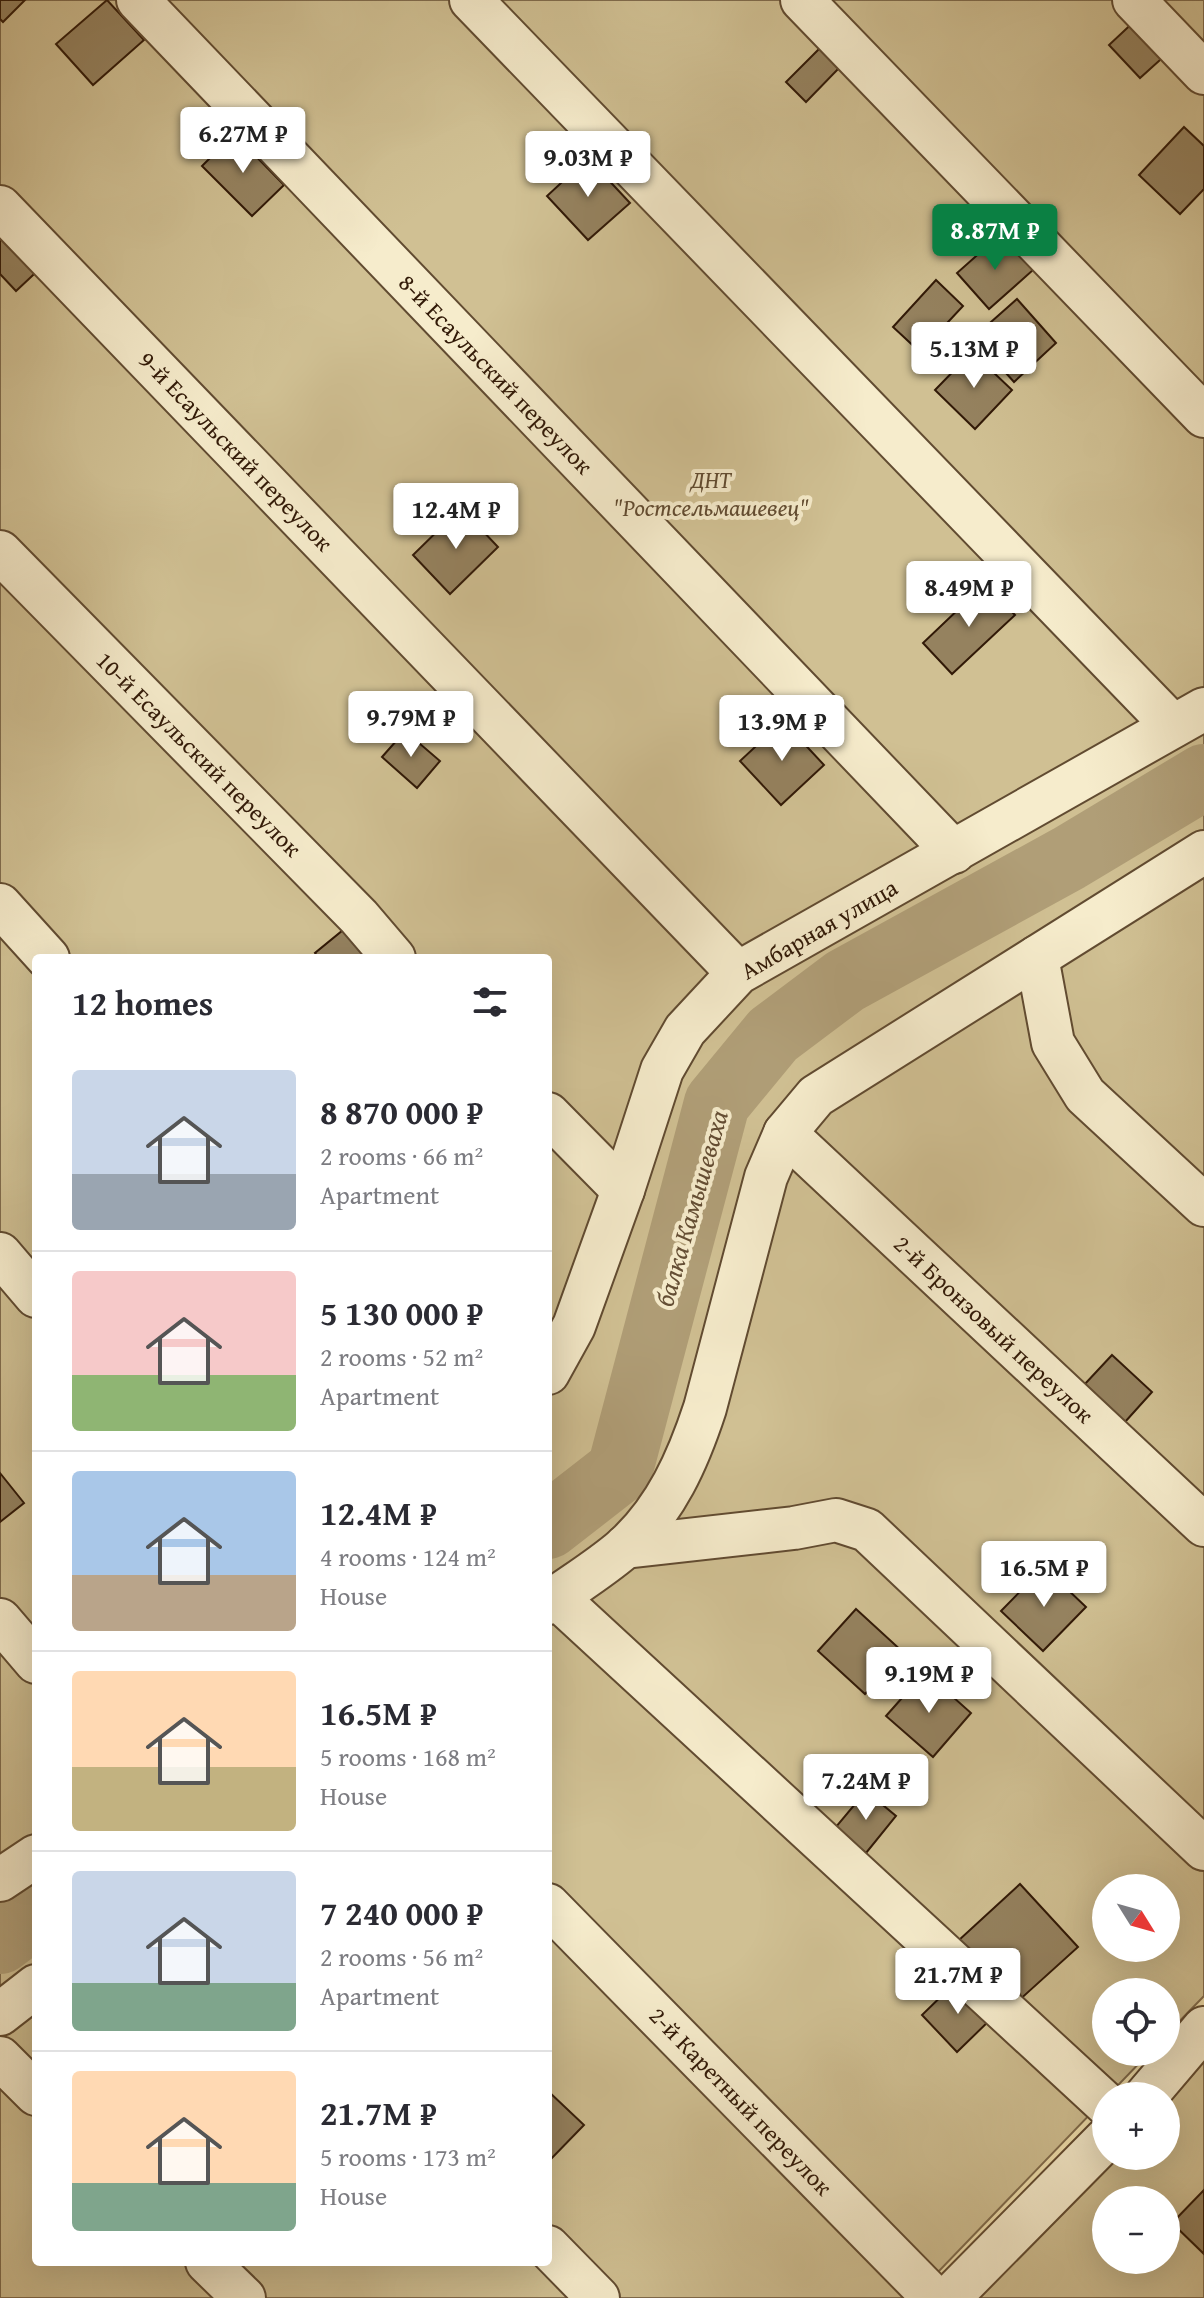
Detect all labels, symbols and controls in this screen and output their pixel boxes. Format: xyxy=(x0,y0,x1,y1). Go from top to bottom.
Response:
pin: 6.27M ₽ xyxy=(169,107,317,175)
text: 6.27M ₽ xyxy=(198,113,288,152)
pin: 9.03M ₽ xyxy=(514,131,662,199)
text: 9.03M ₽ xyxy=(543,137,633,176)
pin: 8.87M ₽ xyxy=(921,204,1069,272)
text: 8.87M ₽ xyxy=(950,210,1040,249)
street label: 8-й Есаульский переулок xyxy=(391,266,601,482)
pin: 5.13M ₽ xyxy=(900,322,1048,390)
text: 5.13M ₽ xyxy=(929,328,1019,367)
street label: 9-й Есаульский переулок xyxy=(131,343,341,559)
park label: ДНТ "Ростсельмашевец" xyxy=(613,462,809,525)
pin: 12.4M ₽ xyxy=(382,483,530,551)
text: 12.4M ₽ xyxy=(411,489,501,528)
pin: 8.49M ₽ xyxy=(895,561,1043,629)
text: 8.49M ₽ xyxy=(924,567,1014,606)
street label: 10-й Есаульский переулок xyxy=(88,643,310,865)
pin: 9.79M ₽ xyxy=(337,691,485,759)
pin: 13.9M ₽ xyxy=(708,695,856,763)
text: 9.79M ₽ xyxy=(366,697,456,736)
text: 13.9M ₽ xyxy=(737,701,827,740)
street label: Амбарная улица xyxy=(734,870,904,988)
text: 12 homes xyxy=(72,978,213,1027)
icon: filters xyxy=(468,980,512,1024)
text: 8 870 000 ₽ xyxy=(320,1087,483,1136)
icon: home xyxy=(136,1102,232,1198)
water label: балка Камышеваха xyxy=(644,1105,738,1311)
text: 2 rooms · 66 m² xyxy=(320,1136,483,1175)
text: Apartment xyxy=(320,1175,439,1214)
street label: 2-й Бронзовый переулок xyxy=(886,1227,1102,1431)
text: 5 130 000 ₽ xyxy=(320,1288,483,1337)
icon: home xyxy=(136,1303,232,1399)
text: 2 rooms · 52 m² xyxy=(320,1337,483,1376)
text: Apartment xyxy=(320,1376,439,1415)
text: 12.4M ₽ xyxy=(320,1488,437,1537)
icon: home xyxy=(136,1503,232,1599)
text: 4 rooms · 124 m² xyxy=(320,1537,496,1576)
pin: 16.5M ₽ xyxy=(970,1541,1118,1609)
text: 16.5M ₽ xyxy=(999,1547,1089,1586)
text: House xyxy=(320,1576,387,1615)
pin: 9.19M ₽ xyxy=(855,1647,1003,1715)
text: 9.19M ₽ xyxy=(884,1653,974,1692)
text: 16.5M ₽ xyxy=(320,1688,437,1737)
icon: home xyxy=(136,1703,232,1799)
text: 5 rooms · 168 m² xyxy=(320,1737,496,1776)
pin: 7.24M ₽ xyxy=(792,1754,940,1822)
text: 7.24M ₽ xyxy=(821,1760,911,1799)
text: House xyxy=(320,1776,387,1815)
north arrow xyxy=(1092,1874,1180,1962)
map controls xyxy=(1092,1874,1180,2274)
text: 7 240 000 ₽ xyxy=(320,1888,483,1937)
icon: home xyxy=(136,1903,232,1999)
text: 2 rooms · 56 m² xyxy=(320,1937,483,1976)
pin: 21.7M ₽ xyxy=(884,1948,1032,2016)
text: 21.7M ₽ xyxy=(913,1954,1003,1993)
text: Apartment xyxy=(320,1976,439,2015)
button: locate xyxy=(1092,1978,1180,2066)
street label: 2-й Каретный переулок xyxy=(641,1999,841,2204)
button: + xyxy=(1092,2082,1180,2170)
text: 21.7M ₽ xyxy=(320,2088,437,2137)
icon: home xyxy=(136,2103,232,2199)
text: 5 rooms · 173 m² xyxy=(320,2137,496,2176)
text: House xyxy=(320,2176,387,2215)
button: − xyxy=(1092,2186,1180,2274)

